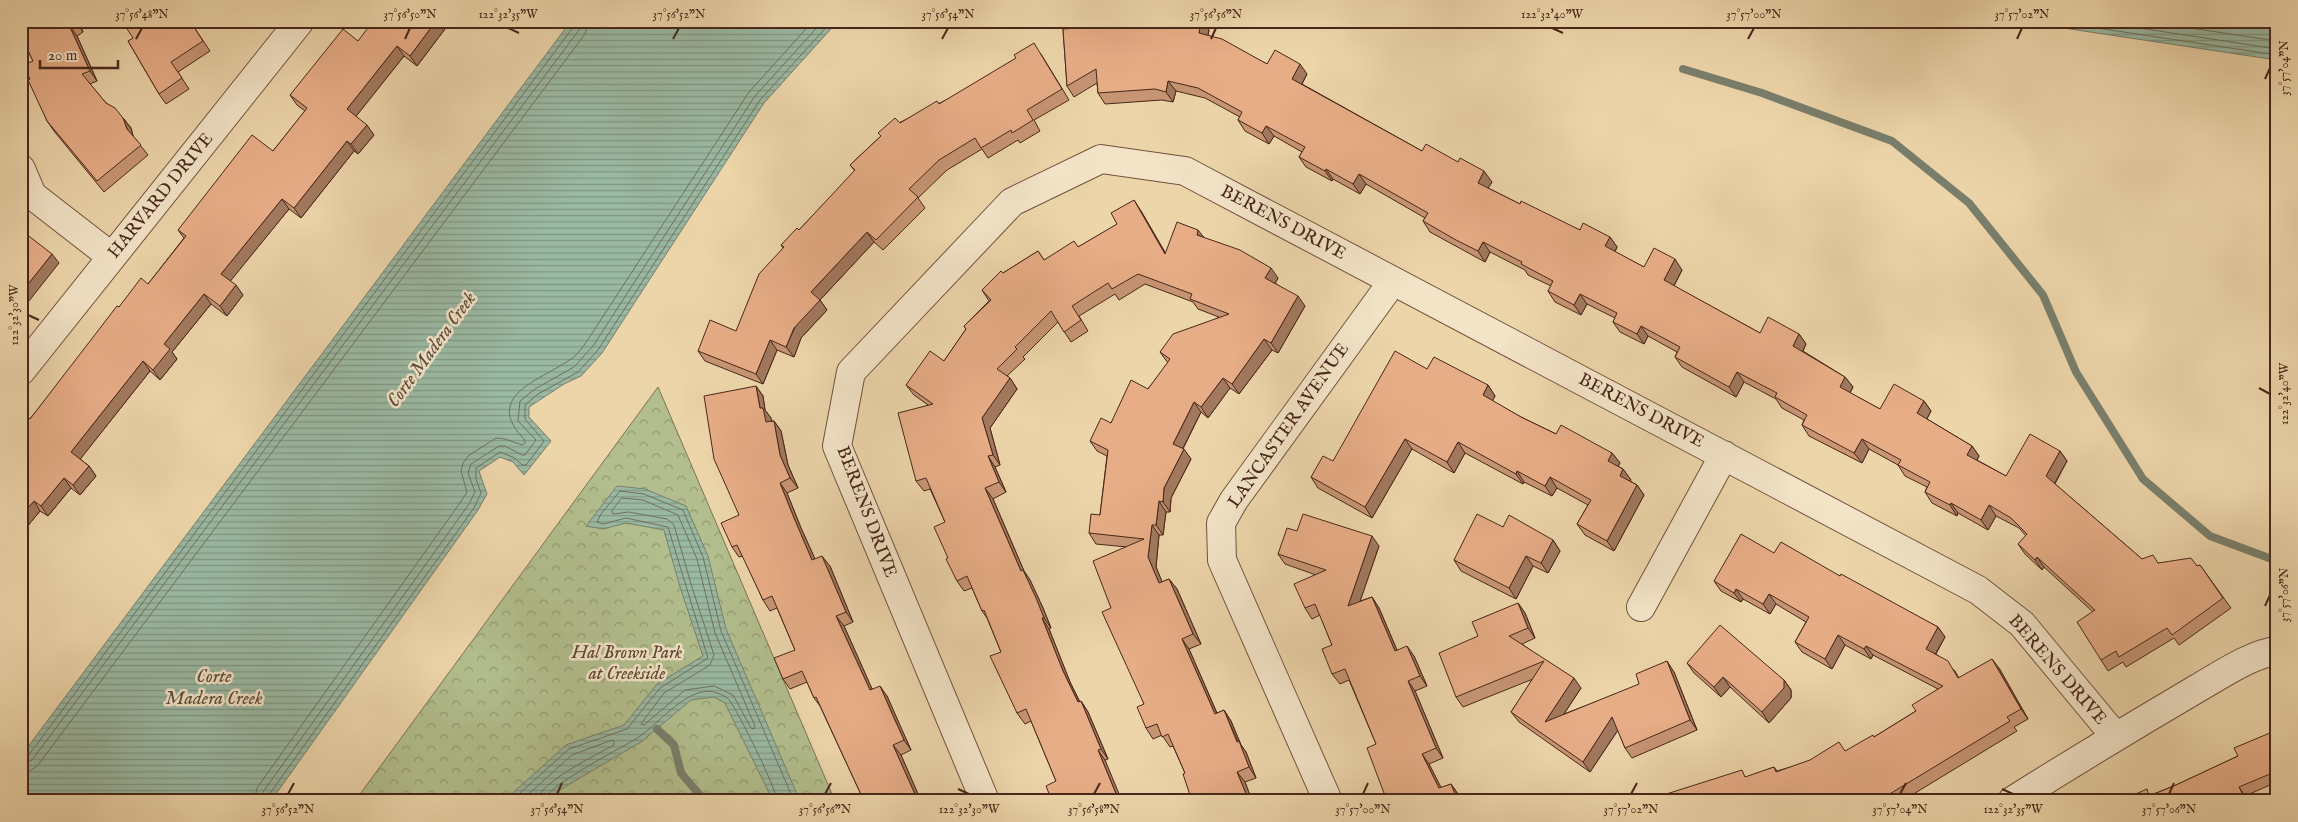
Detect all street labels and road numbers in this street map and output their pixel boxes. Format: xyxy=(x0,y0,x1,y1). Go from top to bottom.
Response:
street label: HARVARD DRIVE xyxy=(103,128,219,264)
street label: BERENS DRIVE xyxy=(1216,180,1350,266)
street label: LANCASTER AVENUE xyxy=(1223,339,1355,513)
street label: BERENS DRIVE xyxy=(1574,368,1708,454)
street label: BERENS DRIVE xyxy=(830,443,902,581)
street label: BERENS DRIVE xyxy=(2003,610,2111,730)

